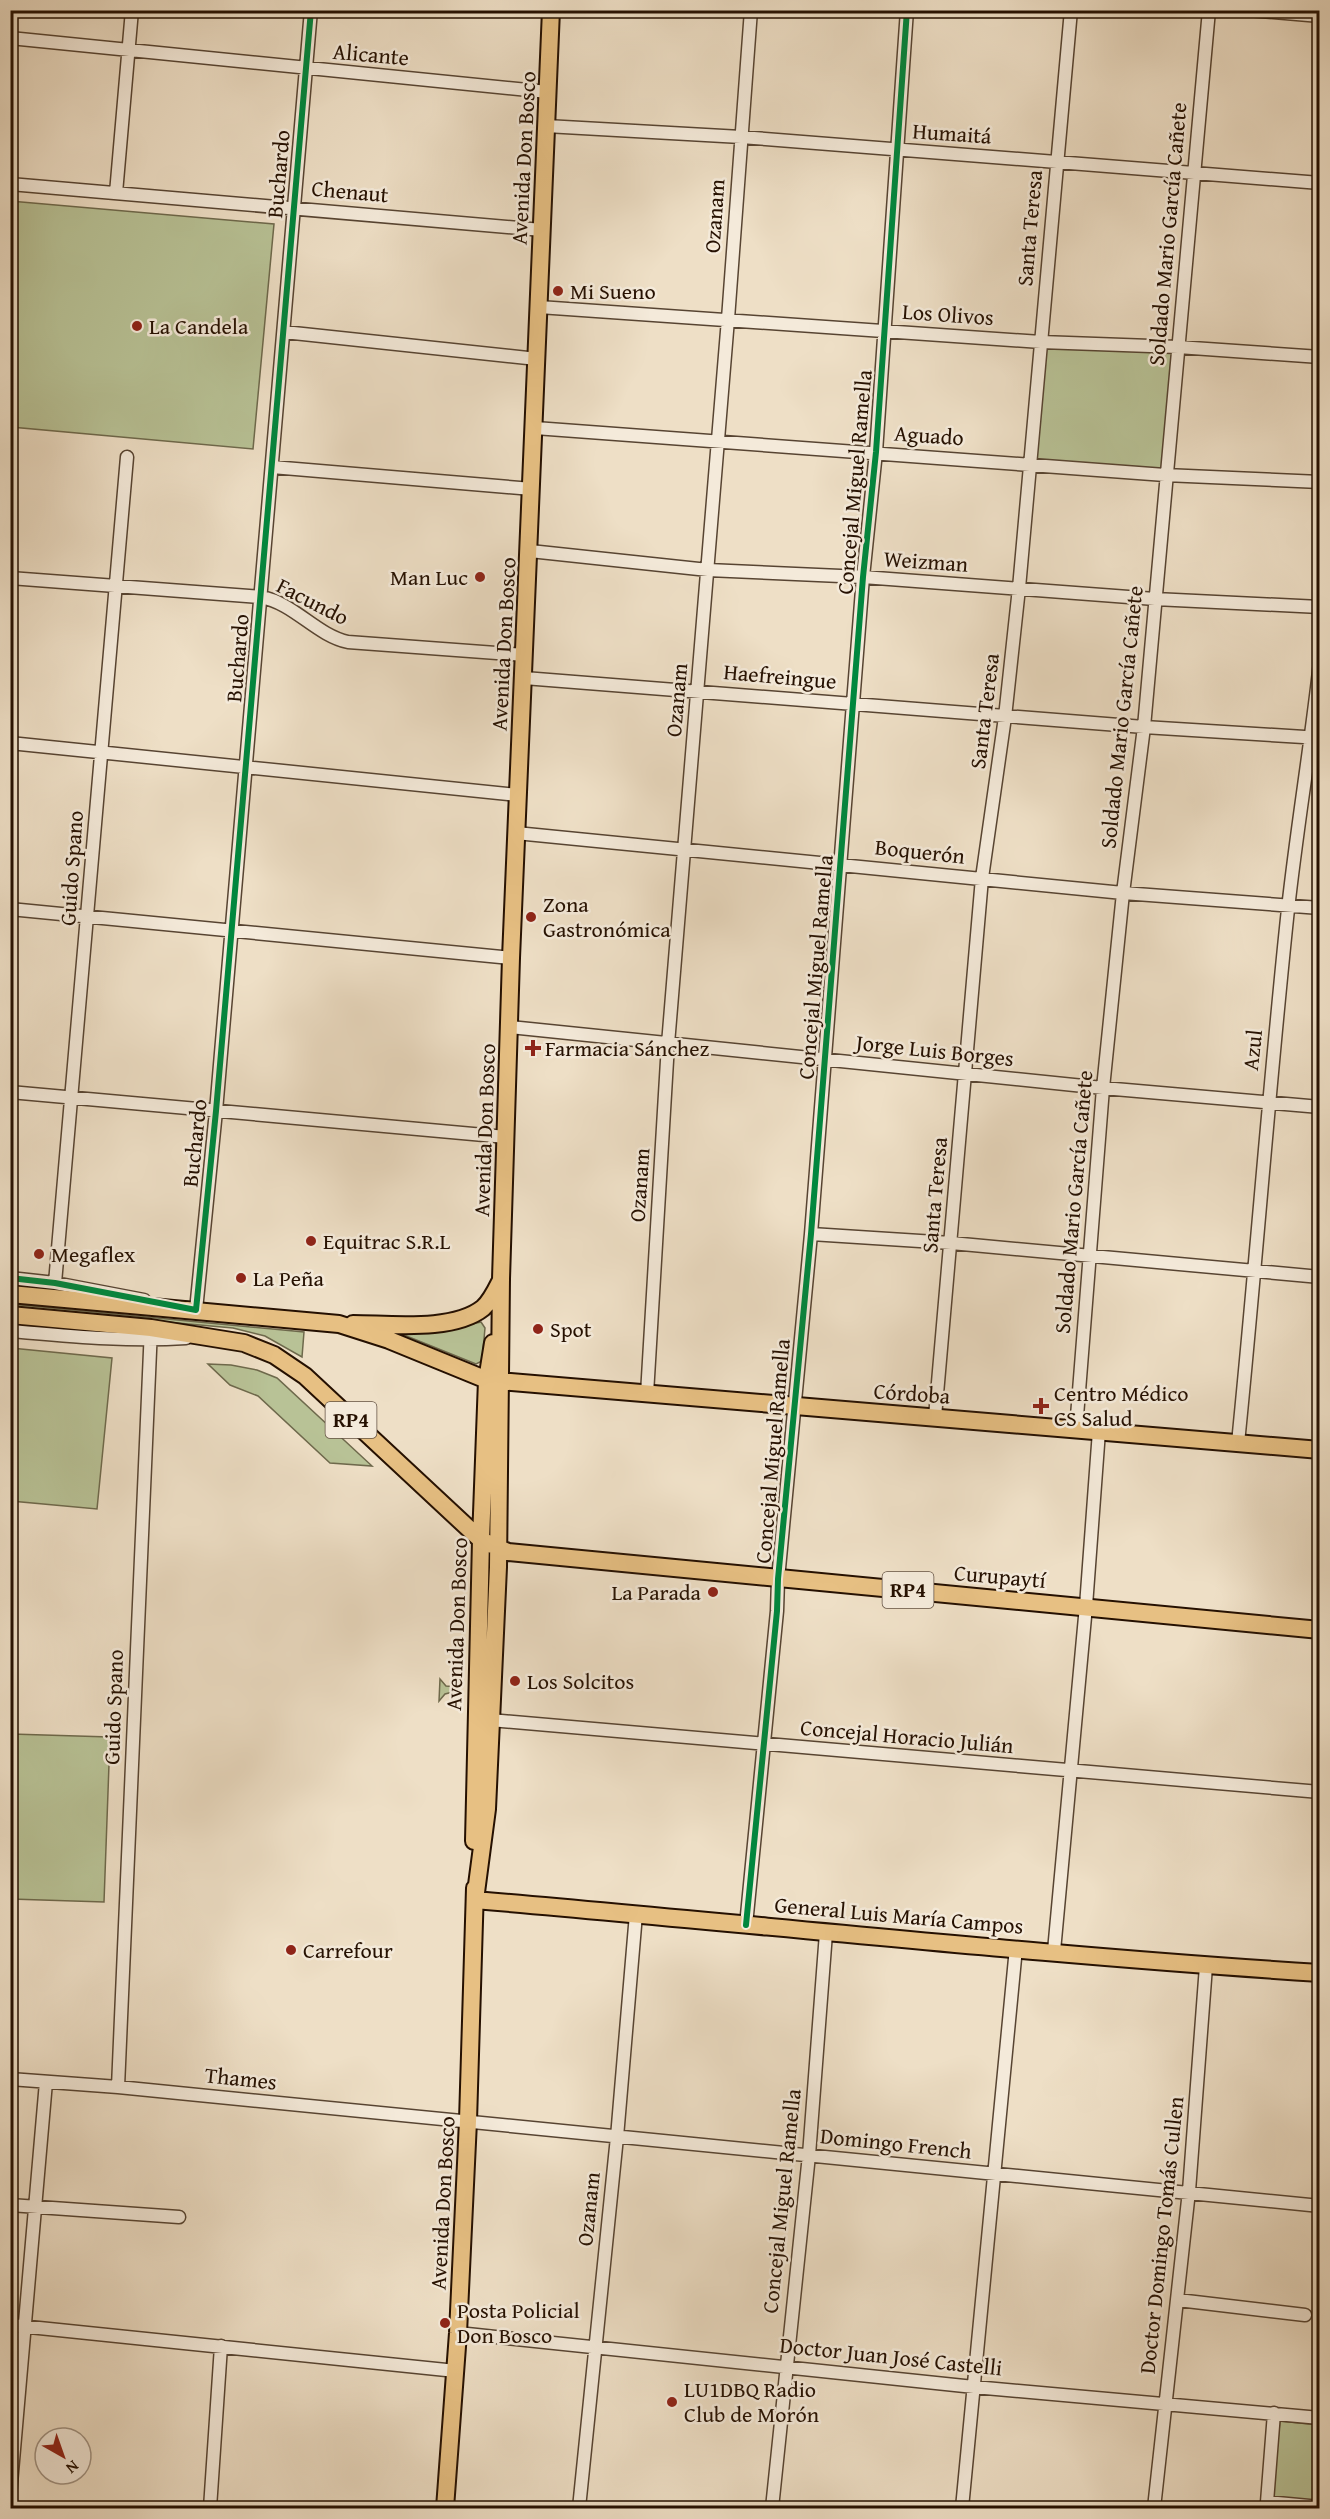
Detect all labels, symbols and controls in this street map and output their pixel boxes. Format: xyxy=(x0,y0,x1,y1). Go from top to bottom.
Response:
street label: Alicante xyxy=(332,35,410,73)
street label: Avenida Don Bosco xyxy=(502,70,544,246)
street label: Soldado Mario García Cañete xyxy=(1140,101,1194,367)
street label: Humaitá xyxy=(911,114,993,152)
street label: Buchardo xyxy=(258,129,298,219)
street label: Santa Teresa xyxy=(1008,168,1050,287)
street label: Chenaut xyxy=(310,172,390,210)
street label: Ozanam xyxy=(695,178,733,254)
place label: Mi Sueno xyxy=(570,275,656,307)
marker: Mi Sueno xyxy=(551,284,565,298)
street label: Los Olivos xyxy=(901,295,995,333)
place label: La Candela xyxy=(149,310,249,342)
marker: La Candela xyxy=(130,319,144,333)
street label: Concejal Miguel Ramella xyxy=(828,368,880,596)
street label: Aguado xyxy=(893,417,965,453)
street label: Weizman xyxy=(883,542,970,580)
street label: Avenida Don Bosco xyxy=(482,556,524,732)
place label: Man Luc xyxy=(390,561,468,593)
street label: Facundo xyxy=(271,569,355,633)
marker: Man Luc xyxy=(473,570,487,584)
street label: Soldado Mario García Cañete xyxy=(1091,584,1151,850)
street label: Buchardo xyxy=(217,613,257,703)
street label: Santa Teresa xyxy=(961,651,1007,771)
street label: Haefreingue xyxy=(722,655,838,697)
street label: Ozanam xyxy=(657,662,695,738)
street label: Guido Spano xyxy=(51,809,91,927)
street label: Boquerón xyxy=(873,830,967,872)
street label: Concejal Miguel Ramella xyxy=(789,853,841,1081)
place label: Zona Gastronómica xyxy=(543,888,671,945)
marker: Zona Gastronómica xyxy=(524,910,538,924)
street label: Jorge Luis Borges xyxy=(852,1025,1015,1074)
street label: Azul xyxy=(1234,1028,1270,1072)
place label: Farmacia Sánchez xyxy=(545,1032,709,1064)
marker: Farmacia Sánchez xyxy=(526,1041,540,1055)
street label: Avenida Don Bosco xyxy=(465,1043,503,1217)
street label: Soldado Mario García Cañete xyxy=(1046,1069,1100,1335)
street label: Buchardo xyxy=(173,1097,215,1189)
street label: Santa Teresa xyxy=(913,1135,955,1254)
street label: Ozanam xyxy=(620,1147,658,1223)
place label: Equitrac S.R.L xyxy=(323,1225,450,1257)
marker: Equitrac S.R.L xyxy=(304,1234,318,1248)
place label: Megaflex xyxy=(51,1238,136,1270)
marker: Megaflex xyxy=(32,1247,46,1261)
place label: La Peña xyxy=(253,1262,324,1294)
marker: La Peña xyxy=(234,1271,248,1285)
place label: Spot xyxy=(550,1313,592,1345)
marker: Spot xyxy=(531,1322,545,1336)
street label: Concejal Miguel Ramella xyxy=(746,1337,798,1565)
street label: Córdoba xyxy=(873,1374,952,1412)
place label: Centro Médico CS Salud xyxy=(1054,1377,1188,1434)
marker: Centro Médico CS Salud xyxy=(1032,1397,1050,1415)
road number: RP4 xyxy=(326,1402,376,1438)
street label: Avenida Don Bosco xyxy=(437,1537,475,1711)
street label: Curupaytí xyxy=(953,1556,1048,1596)
road number: RP4 xyxy=(882,1572,934,1608)
place label: La Parada xyxy=(611,1576,702,1608)
marker: La Parada xyxy=(706,1585,720,1599)
street label: Guido Spano xyxy=(95,1649,131,1765)
place label: Los Solcitos xyxy=(527,1665,634,1697)
marker: Los Solcitos xyxy=(508,1674,522,1688)
street label: Concejal Horacio Julián xyxy=(799,1711,1016,1761)
street label: General Luis María Campos xyxy=(773,1888,1025,1942)
place label: Carrefour xyxy=(303,1934,393,1966)
marker: Carrefour xyxy=(284,1943,298,1957)
street label: Thames xyxy=(203,2058,279,2098)
street label: Concejal Miguel Ramella xyxy=(753,2087,809,2315)
street label: Doctor Domingo Tomás Cullen xyxy=(1131,2094,1192,2375)
street label: Avenida Don Bosco xyxy=(421,2115,463,2291)
street label: Domingo French xyxy=(819,2119,974,2167)
street label: Ozanam xyxy=(568,2170,608,2248)
place label: Posta Policial Don Bosco xyxy=(457,2294,580,2351)
marker: Posta Policial Don Bosco xyxy=(438,2316,452,2330)
street label: Doctor Juan José Castelli xyxy=(778,2328,1004,2384)
place label: LU1DBQ Radio Club de Morón xyxy=(684,2373,820,2430)
marker: LU1DBQ Radio Club de Morón xyxy=(665,2395,679,2409)
north arrow xyxy=(33,2426,93,2486)
text: N xyxy=(61,2455,84,2480)

